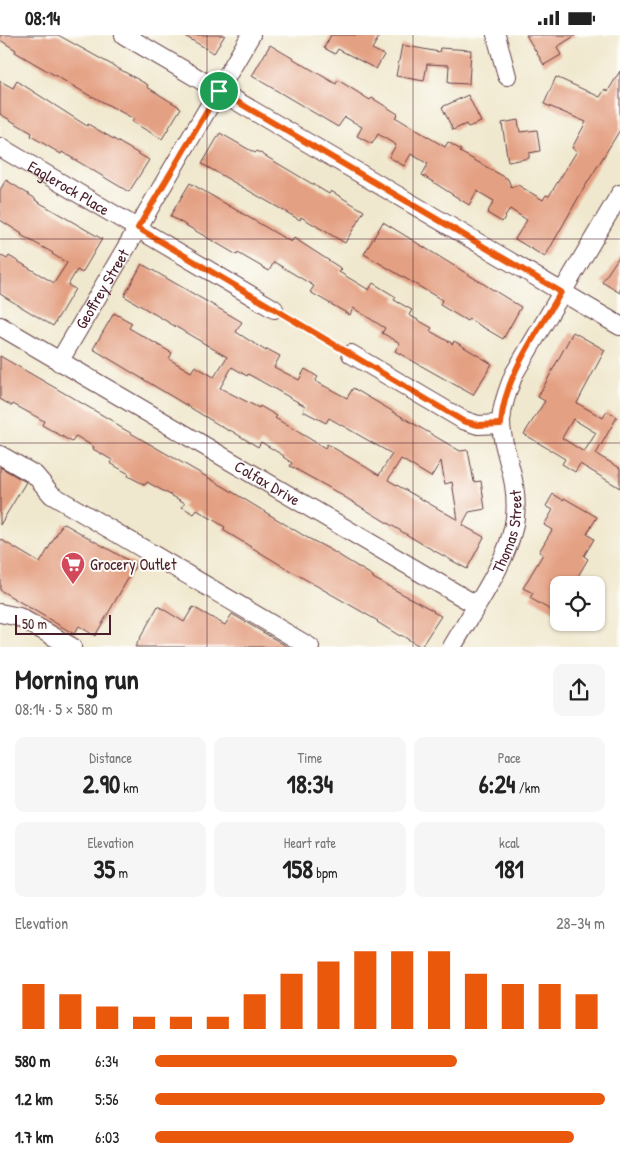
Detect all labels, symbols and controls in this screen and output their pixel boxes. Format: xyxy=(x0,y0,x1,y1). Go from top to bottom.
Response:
text: 08:14 xyxy=(25,5,60,31)
pin xyxy=(198,70,240,112)
icon: arrive xyxy=(205,77,233,105)
street label: Eaglerock Place xyxy=(24,155,114,221)
street label: Geoffrey Street xyxy=(70,244,134,333)
street label: Colfax Drive xyxy=(231,455,305,511)
street label: Thomas Street xyxy=(486,488,527,576)
supermarket icon: Grocery Outlet xyxy=(60,551,86,585)
place label: Grocery Outlet xyxy=(90,553,177,575)
map controls xyxy=(550,576,605,631)
button: locate xyxy=(550,576,605,631)
scale bar xyxy=(15,611,111,635)
text: 50 m xyxy=(22,614,47,633)
text: Morning run xyxy=(15,660,139,698)
button: share xyxy=(553,664,605,716)
text: 08:14 · 5 × 580 m xyxy=(15,698,113,720)
text: Distance xyxy=(89,748,132,767)
text: Time xyxy=(298,748,322,767)
text: Pace xyxy=(498,748,521,767)
text: 2.90 xyxy=(83,767,120,801)
text: 18:34 xyxy=(287,767,333,801)
text: 6:24 xyxy=(479,767,516,801)
text: km xyxy=(120,778,139,797)
text: /km xyxy=(516,778,540,797)
text: Elevation xyxy=(87,833,134,852)
text: Heart rate xyxy=(284,833,336,852)
text: kcal xyxy=(499,833,520,852)
text: 35 xyxy=(93,852,115,886)
text: 158 xyxy=(283,852,313,886)
text: 181 xyxy=(495,852,524,886)
text: m xyxy=(115,863,128,882)
text: bpm xyxy=(313,863,337,882)
text: Elevation xyxy=(15,912,68,934)
text: 28–34 m xyxy=(556,912,605,934)
text: 580 m xyxy=(15,1050,50,1072)
text: 6:34 xyxy=(95,1050,118,1072)
text: 1.2 km xyxy=(15,1088,53,1110)
text: 5:56 xyxy=(95,1088,119,1110)
text: 1.7 km xyxy=(15,1126,53,1148)
text: 6:03 xyxy=(95,1126,119,1148)

